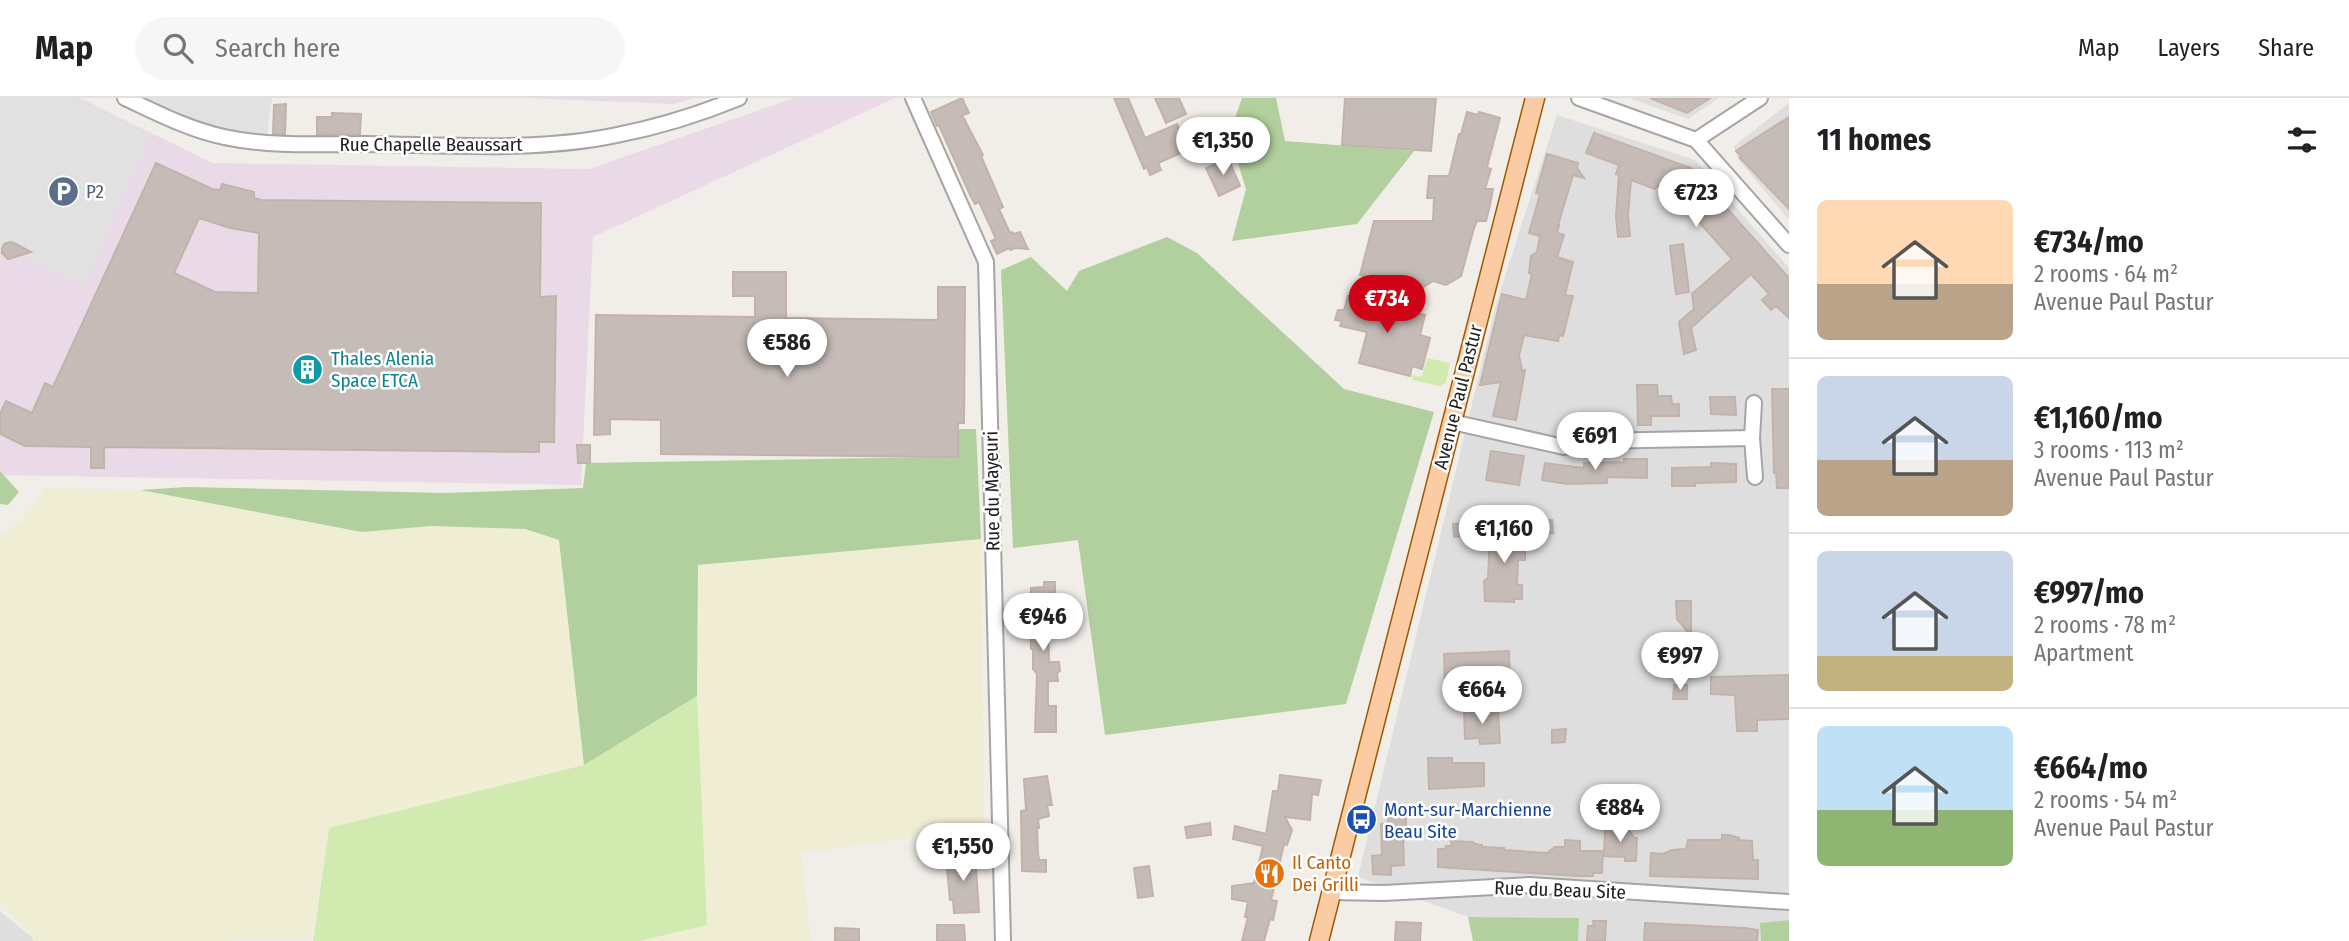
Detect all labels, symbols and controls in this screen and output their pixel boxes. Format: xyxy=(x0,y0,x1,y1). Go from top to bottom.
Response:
search box xyxy=(135,17,625,80)
text: Map xyxy=(35,28,93,68)
icon: search xyxy=(159,29,197,67)
text: Search here xyxy=(215,33,340,64)
text: Map xyxy=(2078,34,2120,62)
text: Layers xyxy=(2158,34,2220,62)
text: Share xyxy=(2258,34,2314,62)
pin: €1,350 xyxy=(1166,118,1280,177)
icon: filters xyxy=(2283,121,2321,159)
text: 11 homes xyxy=(1817,122,1931,158)
text: €1,350 xyxy=(1192,126,1254,154)
street label: Rue Chapelle Beaussart xyxy=(339,133,523,156)
pin: €723 xyxy=(1655,170,1737,229)
parking icon: P2 xyxy=(46,174,80,208)
text: €723 xyxy=(1674,178,1718,206)
place label: P2 xyxy=(86,180,104,203)
text: €734/mo xyxy=(2034,224,2144,260)
icon: home xyxy=(1873,228,1957,312)
text: 2 rooms · 64 m² xyxy=(2034,260,2178,288)
pin: €734 xyxy=(1346,275,1428,335)
text: €734 xyxy=(1365,284,1409,312)
text: Avenue Paul Pastur xyxy=(2034,288,2213,316)
pin: €586 xyxy=(746,320,828,379)
street label: Avenue Paul Pastur xyxy=(1429,322,1487,472)
text: €586 xyxy=(763,328,811,356)
place label: Thales Alenia Space ETCA xyxy=(331,347,434,392)
building icon: Thales Alenia Space ETCA xyxy=(291,352,325,386)
text: €1,160/mo xyxy=(2034,400,2162,436)
icon: home xyxy=(1873,404,1957,488)
pin: €691 xyxy=(1554,412,1636,472)
text: €691 xyxy=(1573,421,1617,449)
street label: Rue du Mayeuri xyxy=(979,431,1005,551)
text: 3 rooms · 113 m² xyxy=(2034,436,2184,464)
text: Avenue Paul Pastur xyxy=(2034,464,2213,492)
pin: €1,160 xyxy=(1447,505,1561,565)
text: €1,160 xyxy=(1475,514,1533,542)
text: €997/mo xyxy=(2034,575,2144,611)
icon: home xyxy=(1873,579,1957,663)
pin: €946 xyxy=(1002,594,1084,653)
text: €946 xyxy=(1019,602,1067,630)
text: 2 rooms · 78 m² xyxy=(2034,611,2176,639)
pin: €997 xyxy=(1639,632,1721,692)
text: Apartment xyxy=(2034,639,2134,667)
text: €997 xyxy=(1657,641,1703,669)
pin: €664 xyxy=(1441,666,1523,726)
text: €664 xyxy=(1458,675,1506,703)
text: €664/mo xyxy=(2034,750,2148,786)
icon: home xyxy=(1873,754,1957,838)
pin: €884 xyxy=(1579,784,1661,844)
text: 2 rooms · 54 m² xyxy=(2034,786,2177,814)
text: €884 xyxy=(1596,793,1644,821)
place label: Mont-sur-Marchienne Beau Site xyxy=(1384,798,1552,843)
bus stop icon: Mont-sur-Marchienne Beau Site xyxy=(1344,803,1378,837)
text: Avenue Paul Pastur xyxy=(2034,814,2213,842)
pin: €1,550 xyxy=(906,824,1020,883)
text: €1,550 xyxy=(932,832,994,860)
place label: Il Canto Dei Grilli xyxy=(1292,851,1359,896)
restaurant icon: Il Canto Dei Grilli xyxy=(1252,856,1286,890)
street label: Rue du Beau Site xyxy=(1494,876,1626,904)

